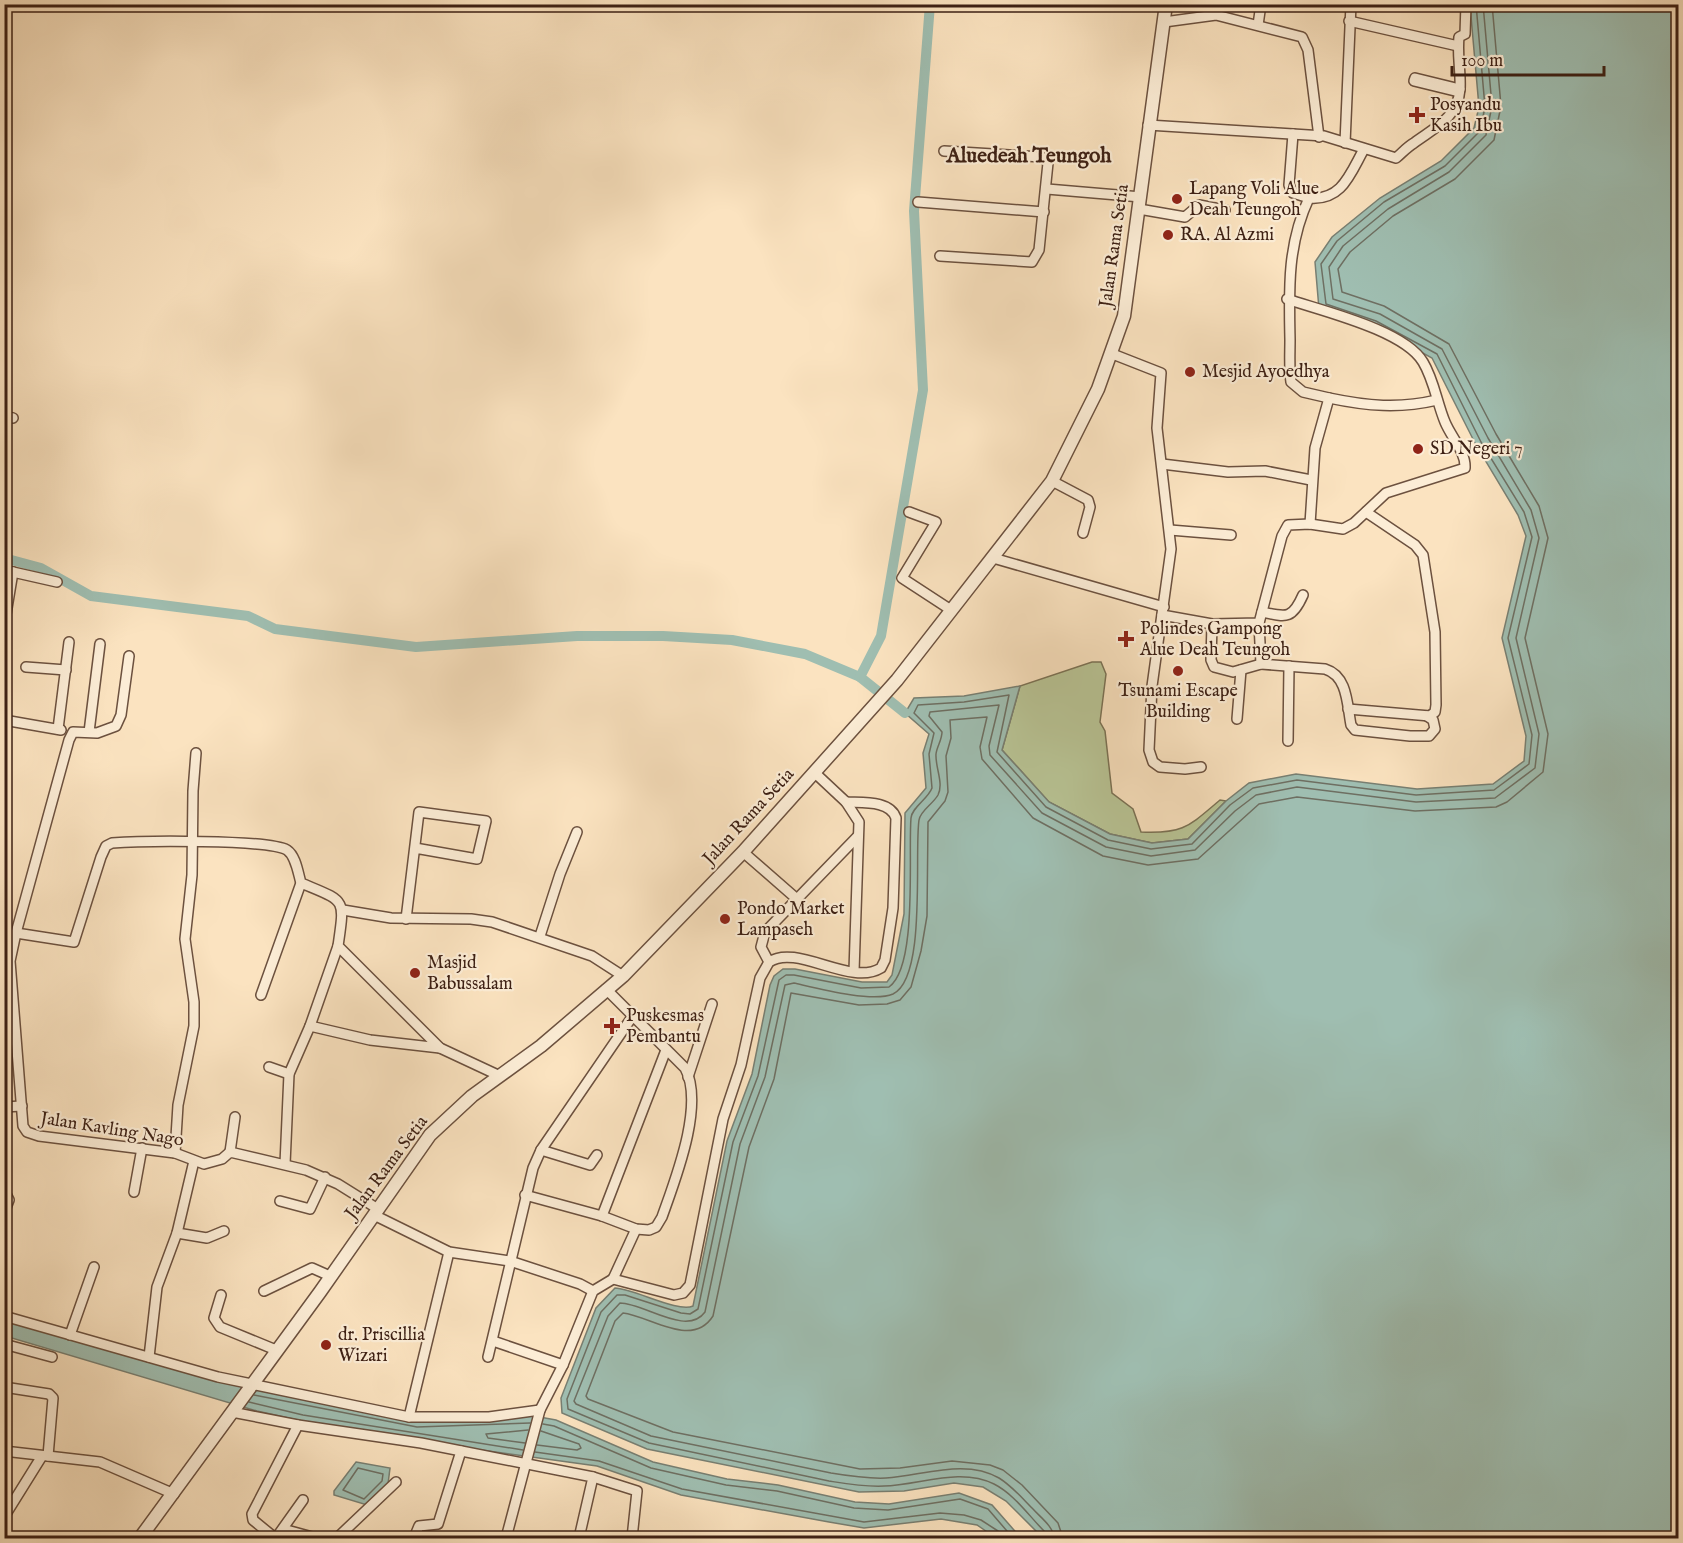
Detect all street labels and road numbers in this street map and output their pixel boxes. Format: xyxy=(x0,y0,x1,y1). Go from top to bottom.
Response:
street label: Jalan Rama Setia xyxy=(1095,183,1135,311)
street label: Jalan Rama Setia xyxy=(697,764,800,872)
street label: Jalan Kavling Nago xyxy=(37,1107,186,1153)
street label: Jalan Rama Setia xyxy=(339,1111,434,1226)

